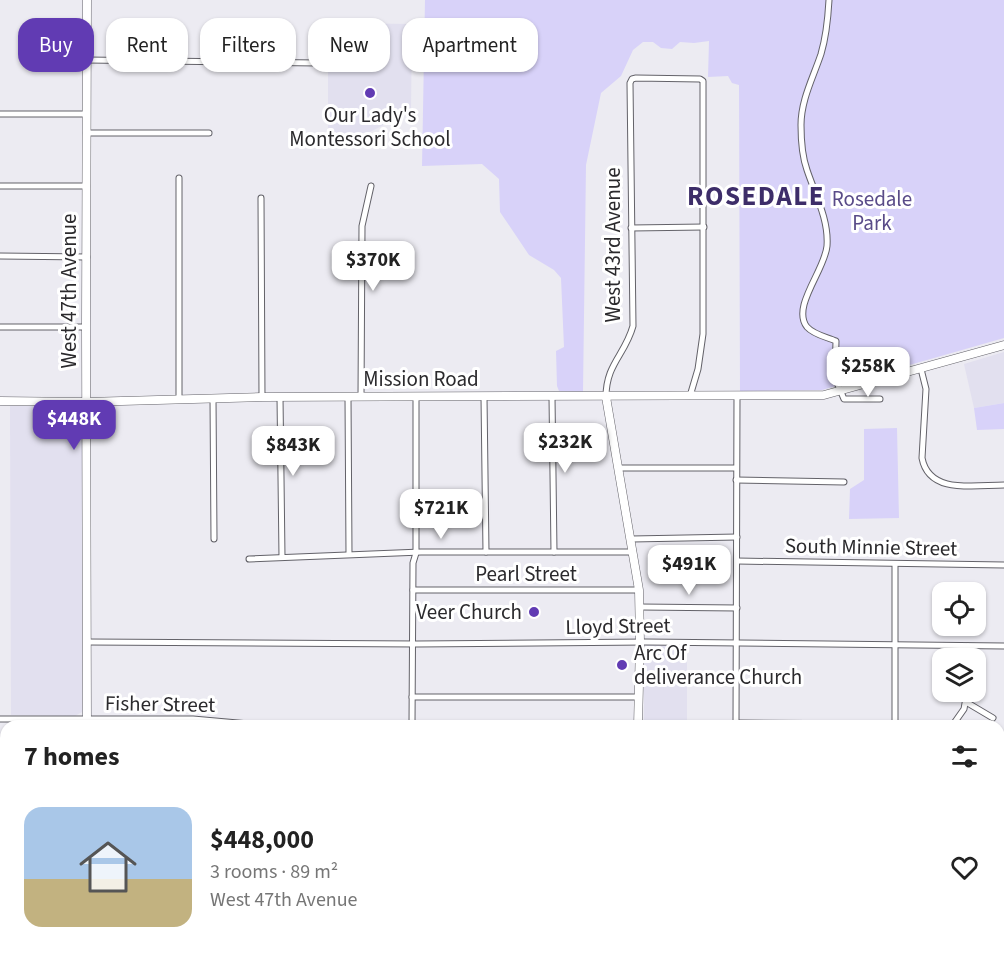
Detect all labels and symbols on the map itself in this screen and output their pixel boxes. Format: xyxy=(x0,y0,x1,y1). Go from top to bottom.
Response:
marker: Our Lady's Montessori School xyxy=(363,86,377,100)
place label: Our Lady's Montessori School xyxy=(289,100,451,154)
street label: West 43rd Avenue xyxy=(598,167,628,323)
district label: ROSEDALE xyxy=(687,177,825,216)
park label: Rosedale Park xyxy=(832,184,912,238)
street label: West 47th Avenue xyxy=(54,214,84,368)
pin: $370K xyxy=(331,241,415,292)
pin: $258K xyxy=(826,347,910,398)
street label: Mission Road xyxy=(363,364,479,394)
pin: $448K xyxy=(32,400,116,451)
pin: $232K xyxy=(523,423,607,474)
pin: $843K xyxy=(251,426,335,477)
pin: $721K xyxy=(399,489,483,540)
street label: South Minnie Street xyxy=(784,530,958,564)
pin: $491K xyxy=(647,545,731,596)
street label: Pearl Street xyxy=(475,559,577,589)
place label: Veer Church xyxy=(416,597,522,627)
marker: Veer Church xyxy=(527,605,541,619)
street label: Lloyd Street xyxy=(565,610,671,642)
place label: Arc Of deliverance Church xyxy=(634,638,802,692)
marker: Arc Of deliverance Church xyxy=(615,658,629,672)
street label: Fisher Street xyxy=(105,688,215,720)

